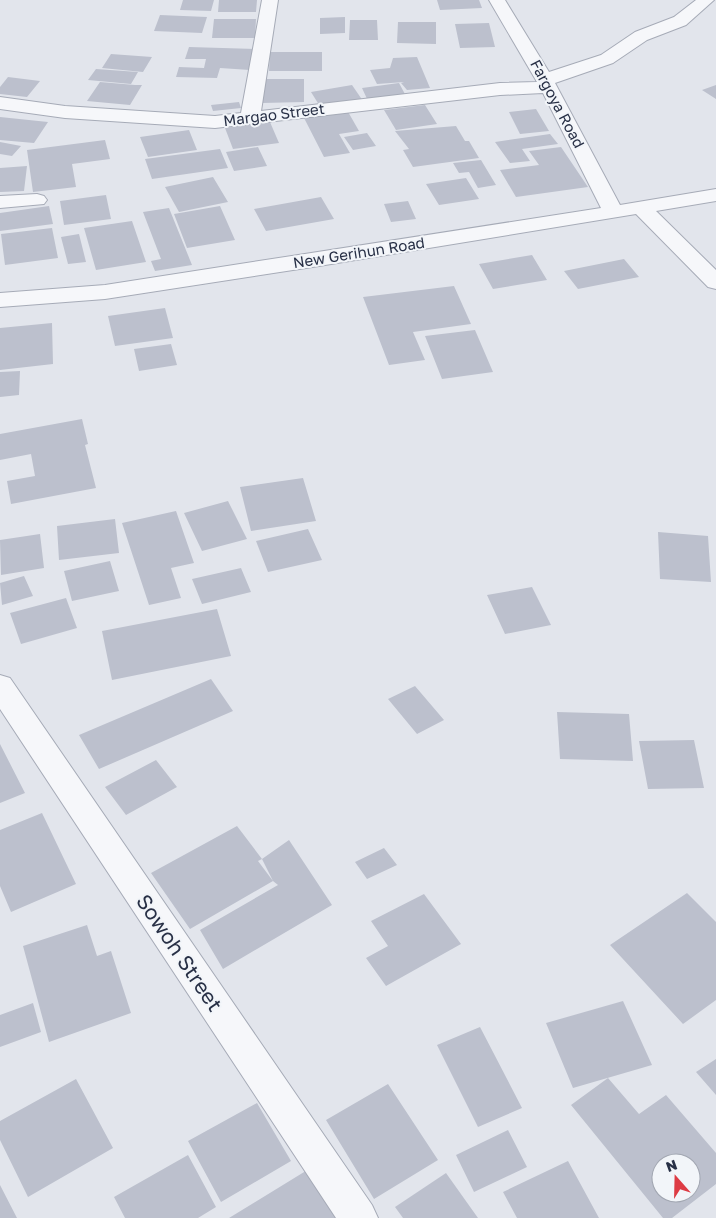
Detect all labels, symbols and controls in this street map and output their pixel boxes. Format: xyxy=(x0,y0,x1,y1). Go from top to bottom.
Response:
street label: Fargoya Road xyxy=(527,56,589,151)
street label: Margao Street xyxy=(222,99,326,129)
street label: New Gerihun Road xyxy=(292,233,426,271)
street label: Sowoh Street xyxy=(131,889,229,1016)
north arrow xyxy=(651,1153,701,1203)
text: N xyxy=(663,1156,679,1175)

